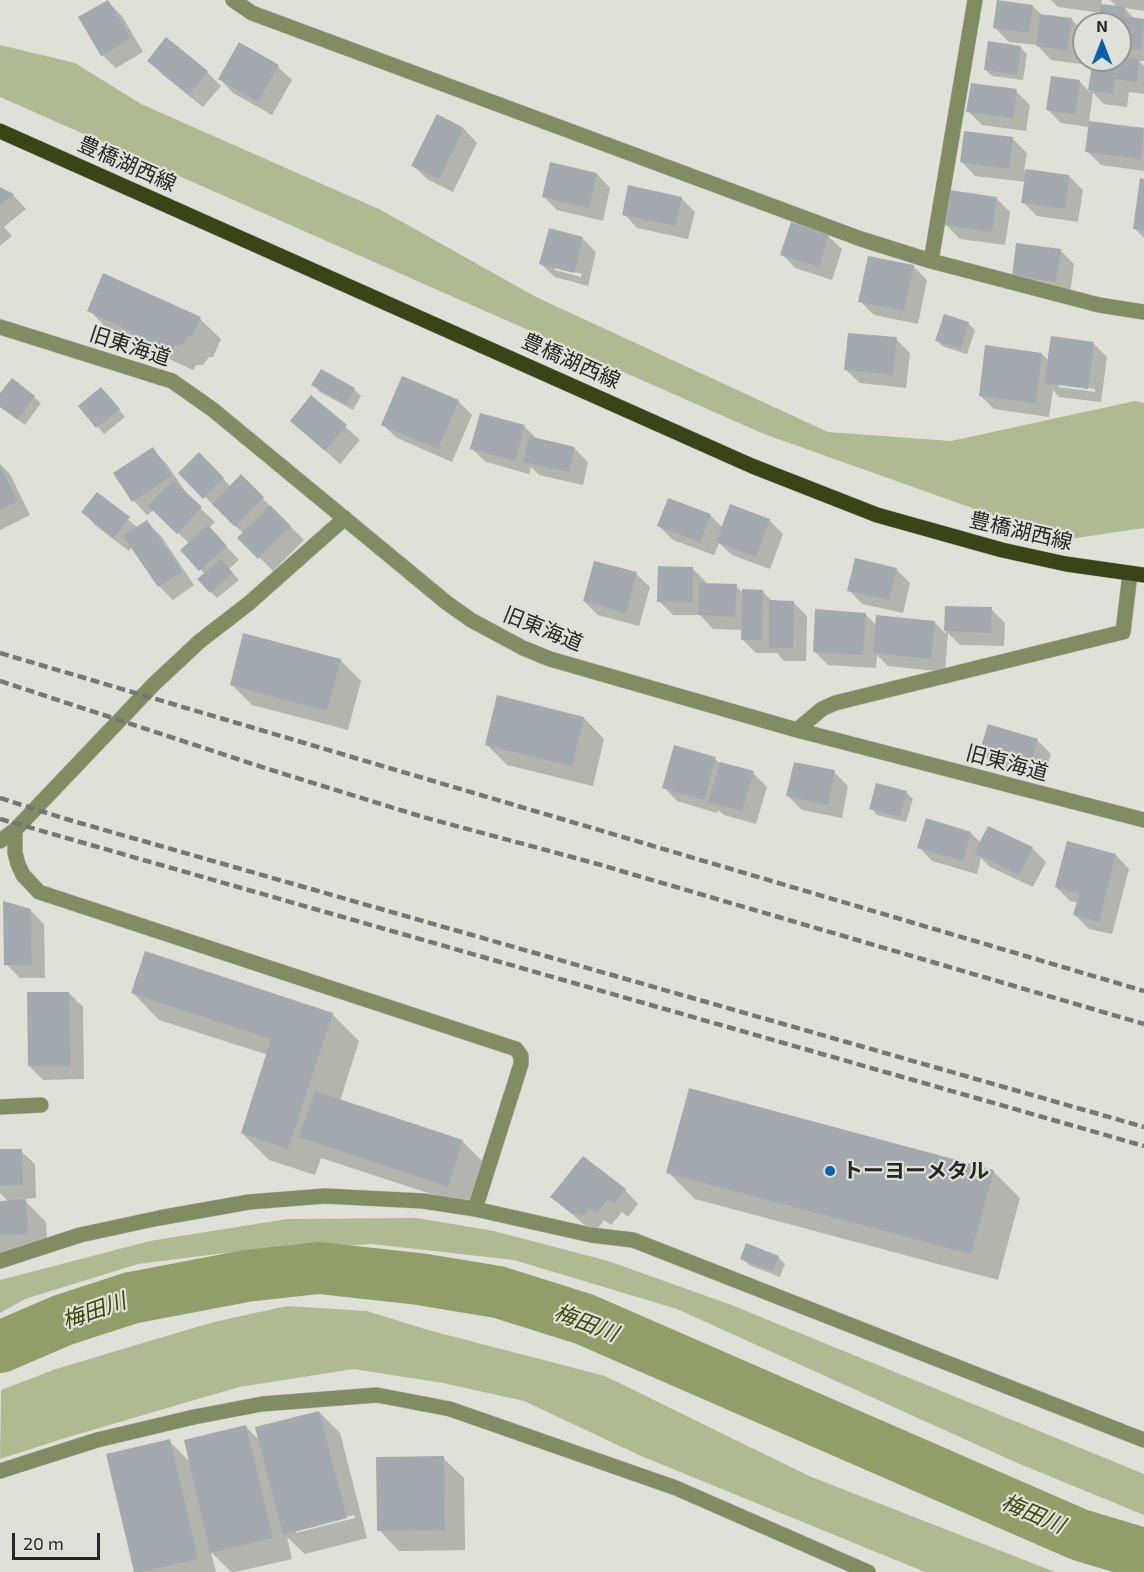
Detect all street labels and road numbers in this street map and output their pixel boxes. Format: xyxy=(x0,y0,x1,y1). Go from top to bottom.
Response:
street label: 豊橋湖西線 xyxy=(74,131,180,197)
street label: 旧東海道 xyxy=(86,321,174,371)
street label: 豊橋湖西線 xyxy=(518,328,624,394)
street label: 豊橋湖西線 xyxy=(967,507,1075,555)
street label: 旧東海道 xyxy=(499,602,587,656)
street label: 旧東海道 xyxy=(963,740,1051,786)

